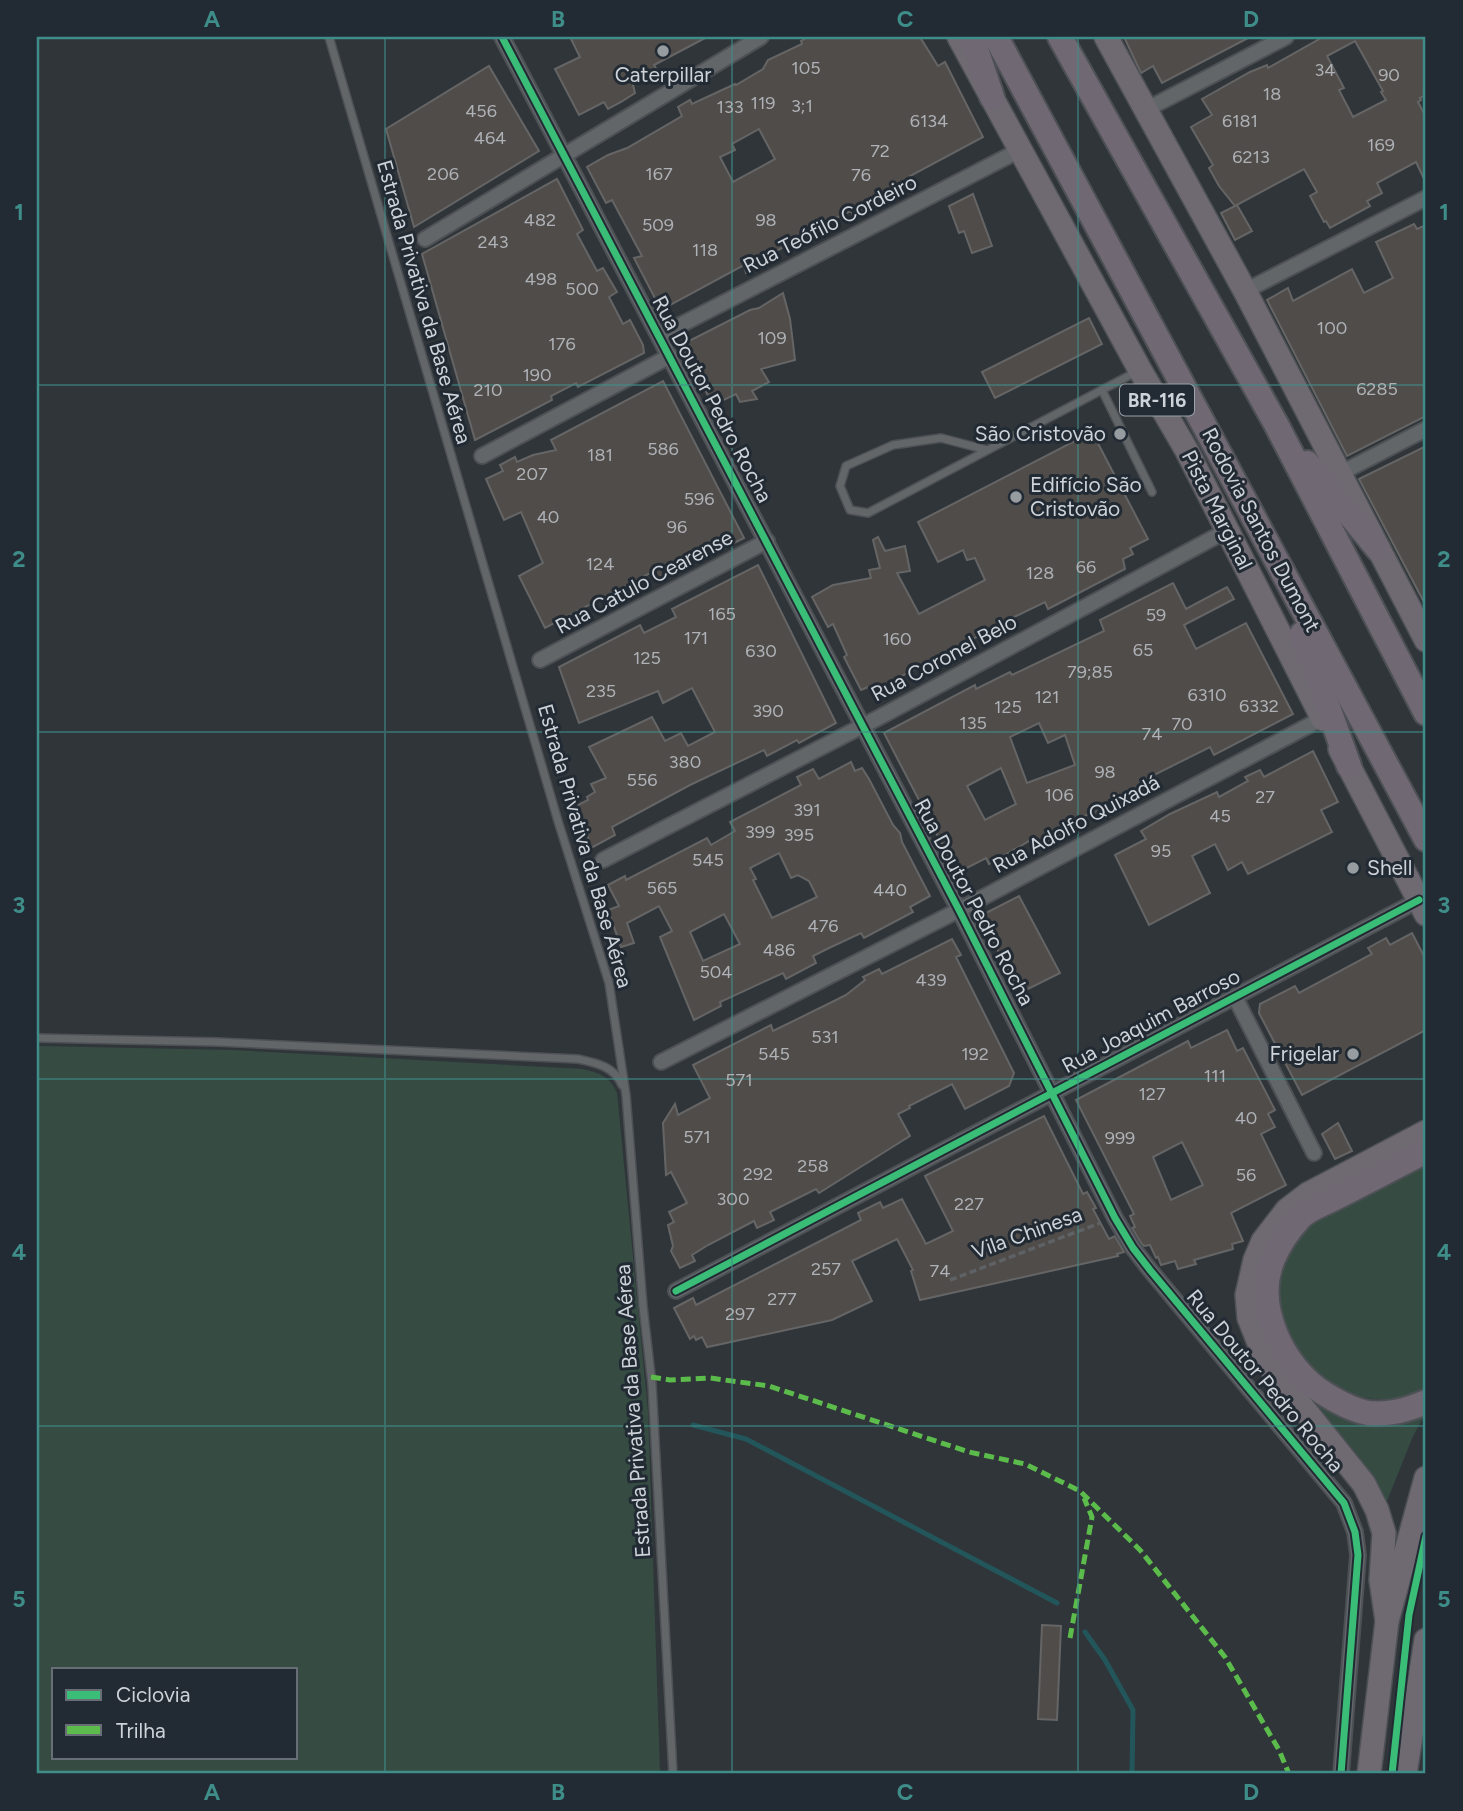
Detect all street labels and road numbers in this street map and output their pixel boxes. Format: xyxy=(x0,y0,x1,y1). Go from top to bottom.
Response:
street label: Estrada Privativa da Base Aérea xyxy=(372,157,477,447)
street label: Rua Teófilo Cordeiro xyxy=(739,169,921,278)
street label: Rua Doutor Pedro Rocha xyxy=(647,291,778,507)
road number: BR-116 xyxy=(1120,384,1194,416)
street label: Rodovia Santos Dumont xyxy=(1197,423,1326,636)
street label: Pista Marginal xyxy=(1177,446,1258,574)
street label: Rua Catulo Cearense xyxy=(551,524,737,639)
street label: Rua Coronel Belo xyxy=(867,609,1021,706)
street label: Estrada Privativa da Base Aérea xyxy=(533,701,638,991)
street label: Rua Adolfo Quixadá xyxy=(988,769,1164,878)
street label: Rua Doutor Pedro Rocha xyxy=(909,794,1040,1010)
street label: Rua Joaquim Barroso xyxy=(1057,963,1244,1078)
street label: Vila Chinesa xyxy=(968,1201,1085,1264)
street label: Estrada Privativa da Base Aérea xyxy=(610,1264,655,1559)
street label: Rua Doutor Pedro Rocha xyxy=(1182,1284,1349,1477)

